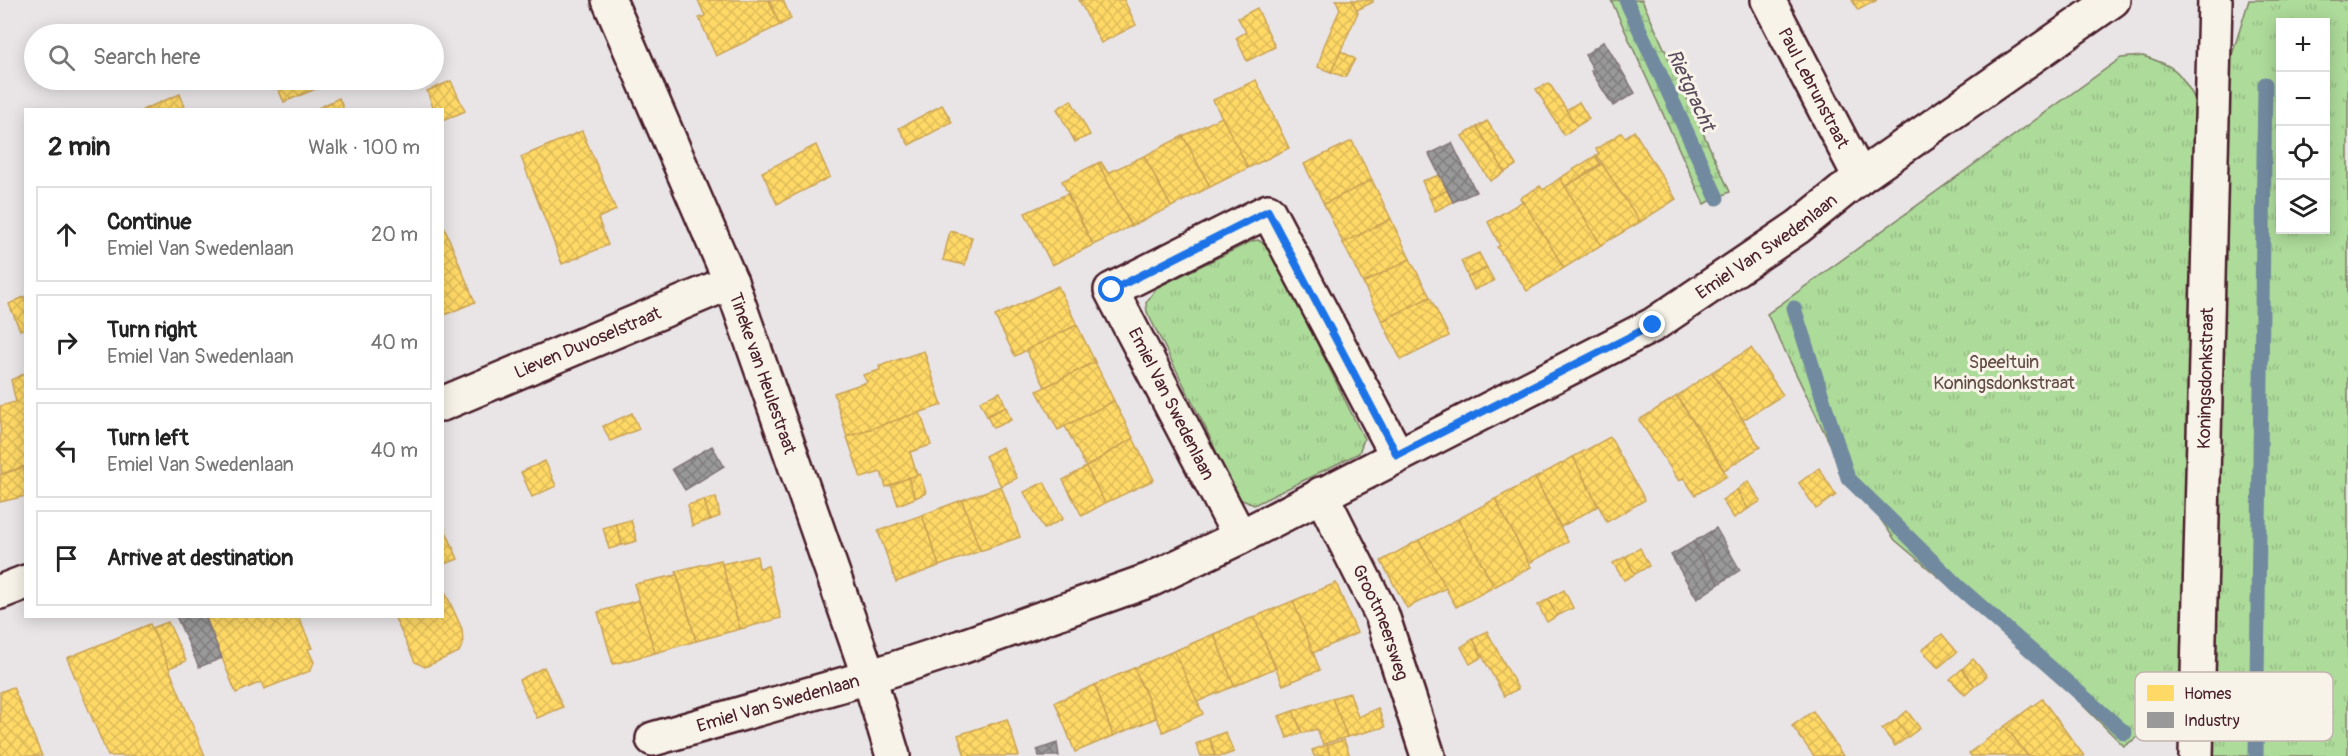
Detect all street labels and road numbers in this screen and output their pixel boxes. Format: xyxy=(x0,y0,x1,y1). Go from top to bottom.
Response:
street label: Paul Lebrunstraat xyxy=(1773,24,1855,153)
street label: Emiel Van Swedenlaan xyxy=(1691,188,1842,304)
street label: Tineke van Heulestraat xyxy=(724,290,802,458)
street label: Lieven Duvoselstraat xyxy=(511,301,665,384)
street label: Koningsdonkstraat xyxy=(2192,306,2219,449)
street label: Emiel Van Swedenlaan xyxy=(1123,324,1219,484)
street label: Grootmeersweg xyxy=(1347,561,1414,683)
street label: Emiel Van Swedenlaan xyxy=(694,669,862,737)

